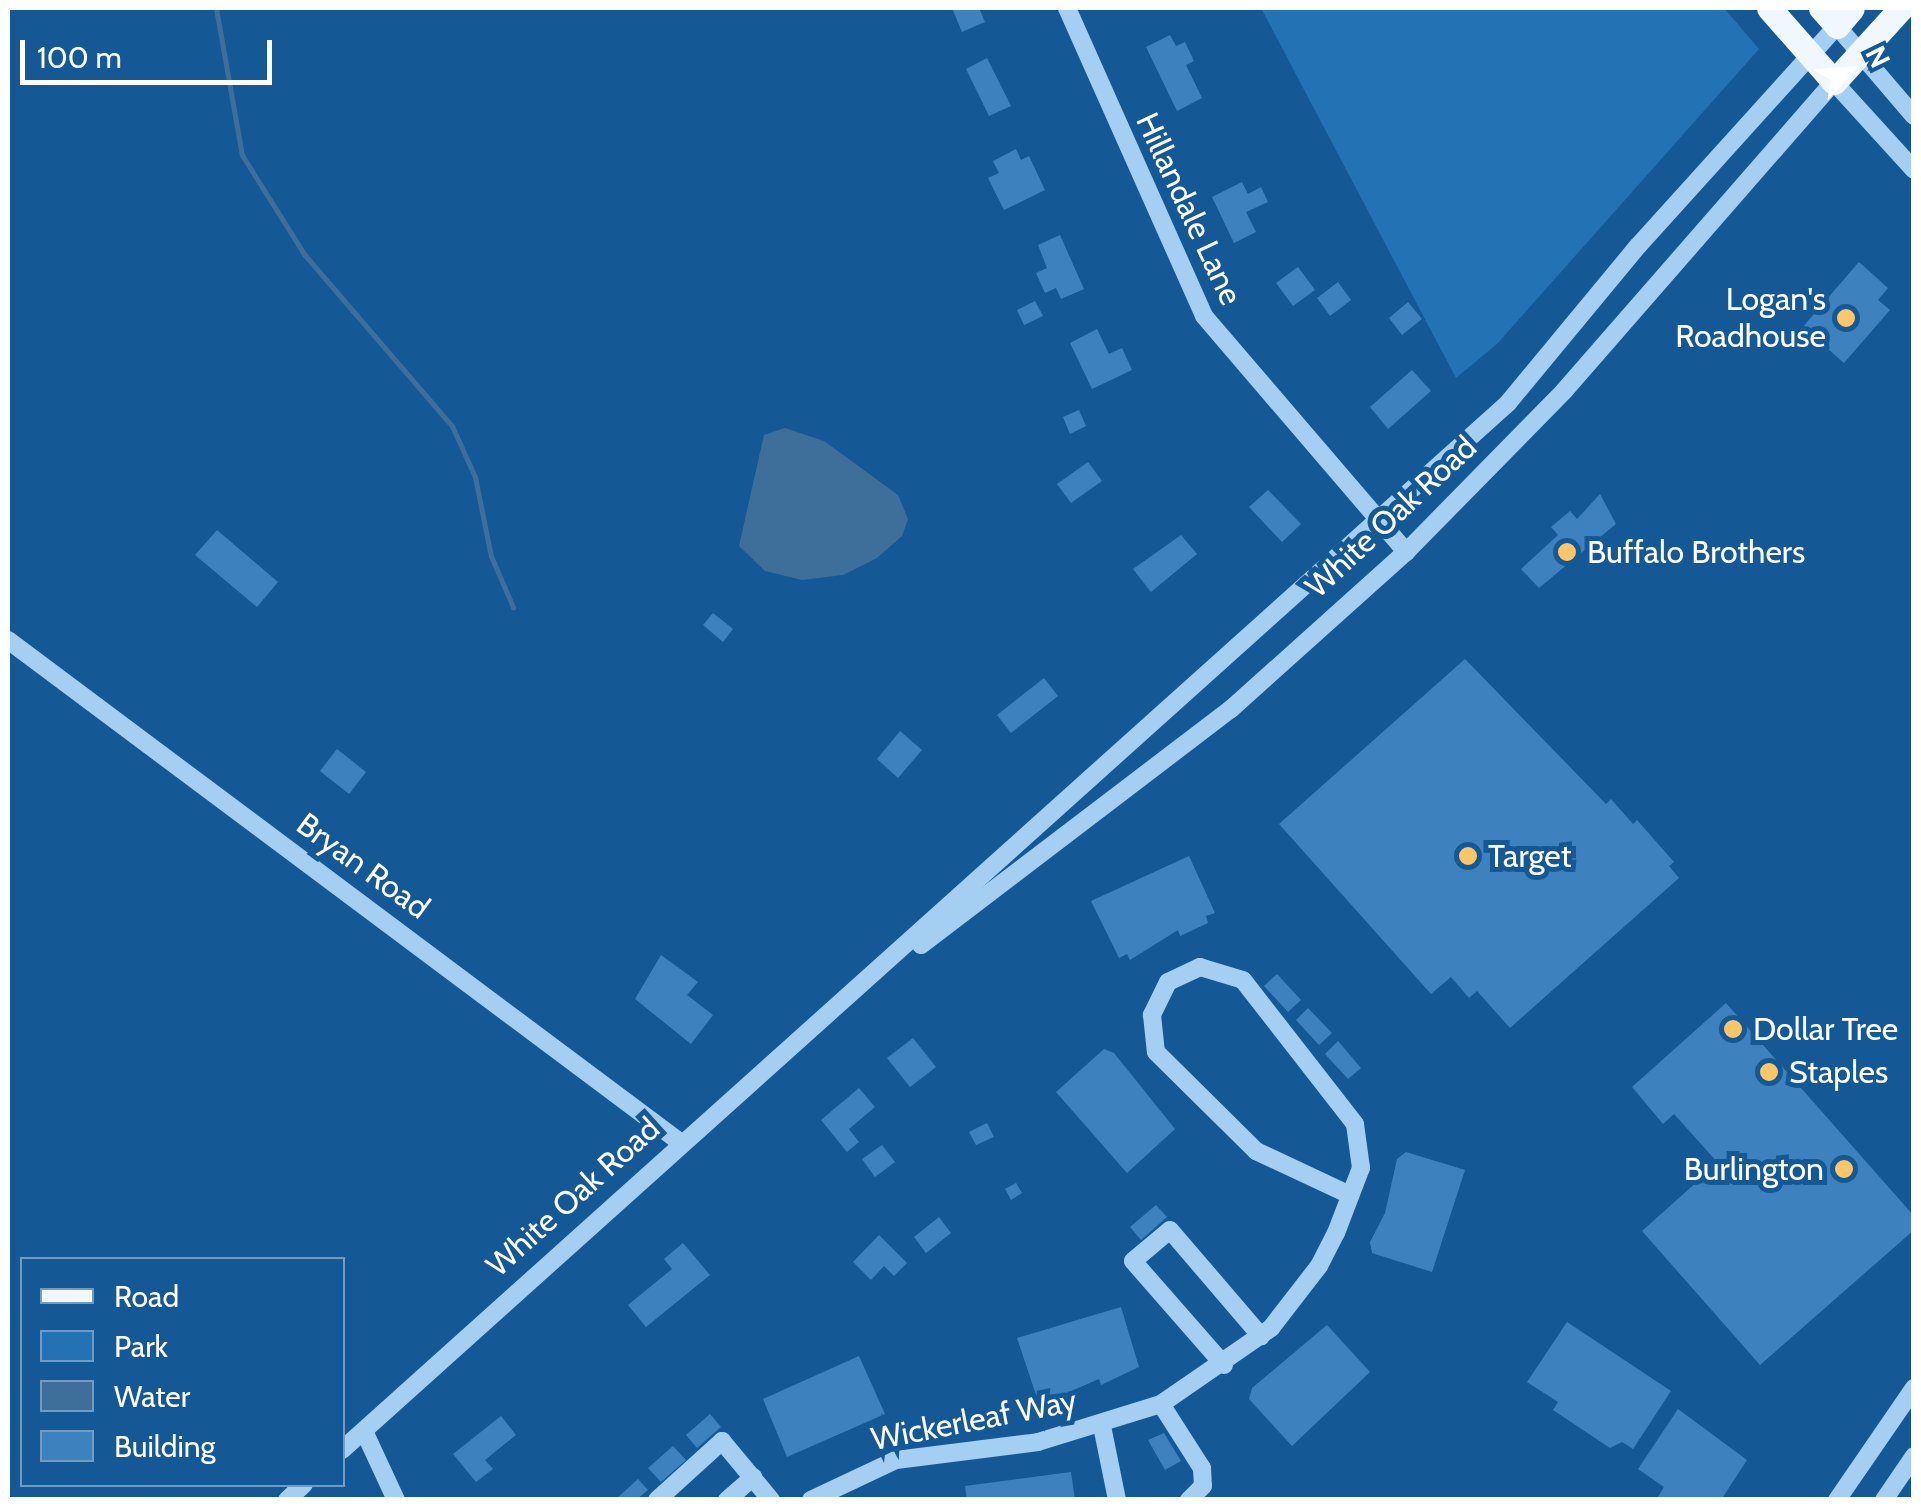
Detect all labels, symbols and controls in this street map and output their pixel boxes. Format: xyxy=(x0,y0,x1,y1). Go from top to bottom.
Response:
scale bar xyxy=(25,20,278,82)
north arrow xyxy=(1801,20,1901,120)
text: 100 m xyxy=(37,39,122,76)
text: N xyxy=(1858,40,1898,73)
street label: Hillandale Lane xyxy=(1128,107,1250,311)
place label: Logan's Roadhouse xyxy=(1675,281,1826,356)
marker: Logan's Roadhouse xyxy=(1835,307,1857,329)
street label: White Oak Road xyxy=(1298,428,1484,606)
place label: Buffalo Brothers xyxy=(1587,533,1805,571)
marker: Buffalo Brothers xyxy=(1556,541,1578,563)
street label: Bryan Road xyxy=(289,805,437,927)
place label: Target xyxy=(1488,837,1571,875)
marker: Target xyxy=(1457,845,1479,867)
place label: Dollar Tree xyxy=(1753,1010,1898,1048)
marker: Dollar Tree xyxy=(1722,1018,1744,1040)
place label: Staples xyxy=(1789,1053,1888,1091)
marker: Staples xyxy=(1758,1061,1780,1083)
street label: White Oak Road xyxy=(479,1109,667,1285)
place label: Burlington xyxy=(1684,1150,1824,1188)
marker: Burlington xyxy=(1833,1158,1855,1180)
legend xyxy=(20,1257,345,1487)
text: Road xyxy=(114,1278,179,1315)
text: Park xyxy=(114,1328,168,1365)
text: Water xyxy=(114,1378,190,1415)
street label: Wickerleaf Way xyxy=(868,1381,1080,1459)
text: Building xyxy=(114,1428,216,1465)

